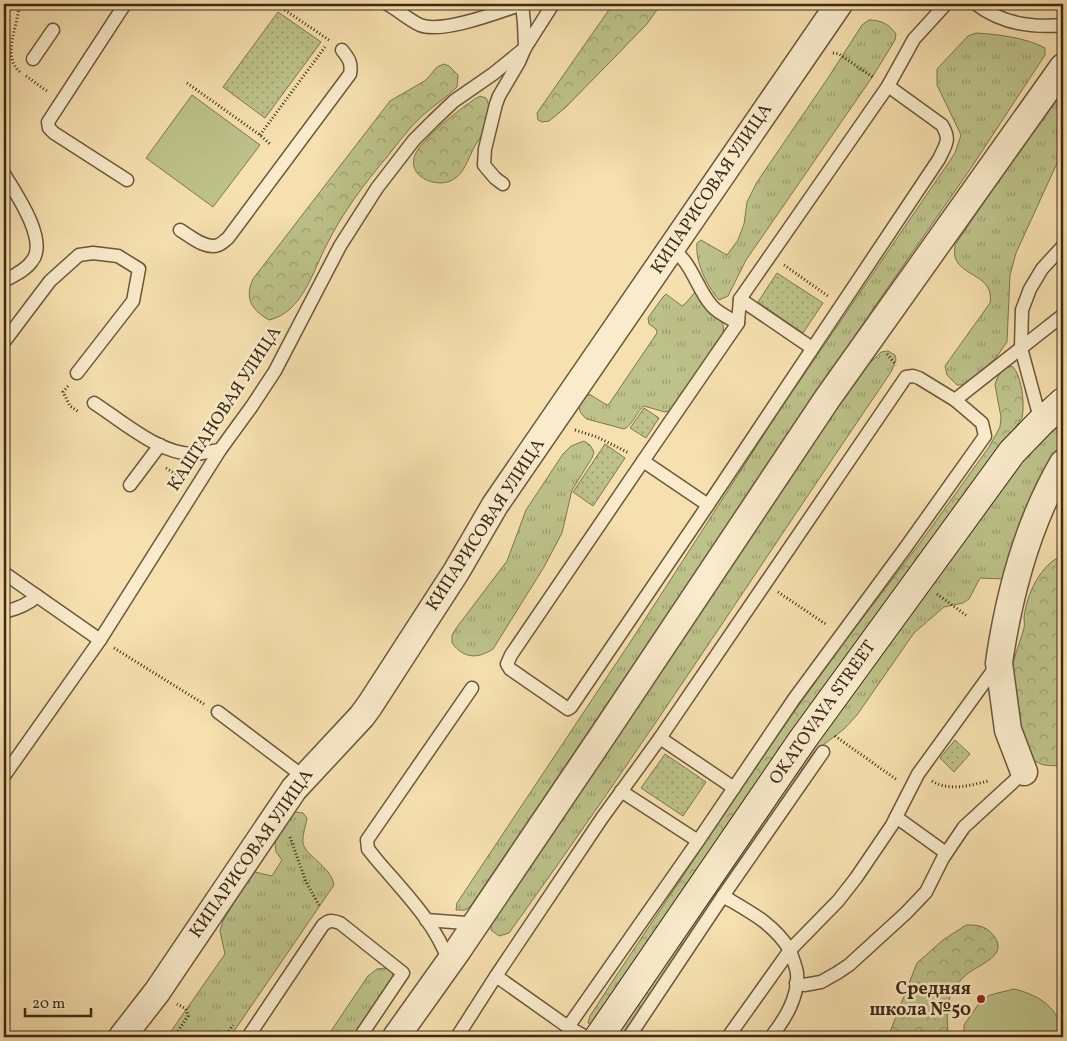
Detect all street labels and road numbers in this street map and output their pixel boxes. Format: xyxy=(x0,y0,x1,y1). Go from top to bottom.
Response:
street label: КИПАРИСОВАЯ УЛИЦА xyxy=(645,98,779,279)
street label: КАШТАНОВАЯ УЛИЦА xyxy=(162,321,288,496)
street label: КИПАРИСОВАЯ УЛИЦА xyxy=(421,434,551,616)
street label: OKATOVAYA STREET xyxy=(764,635,883,790)
street label: КИПАРИСОВАЯ УЛИЦА xyxy=(184,764,320,944)

